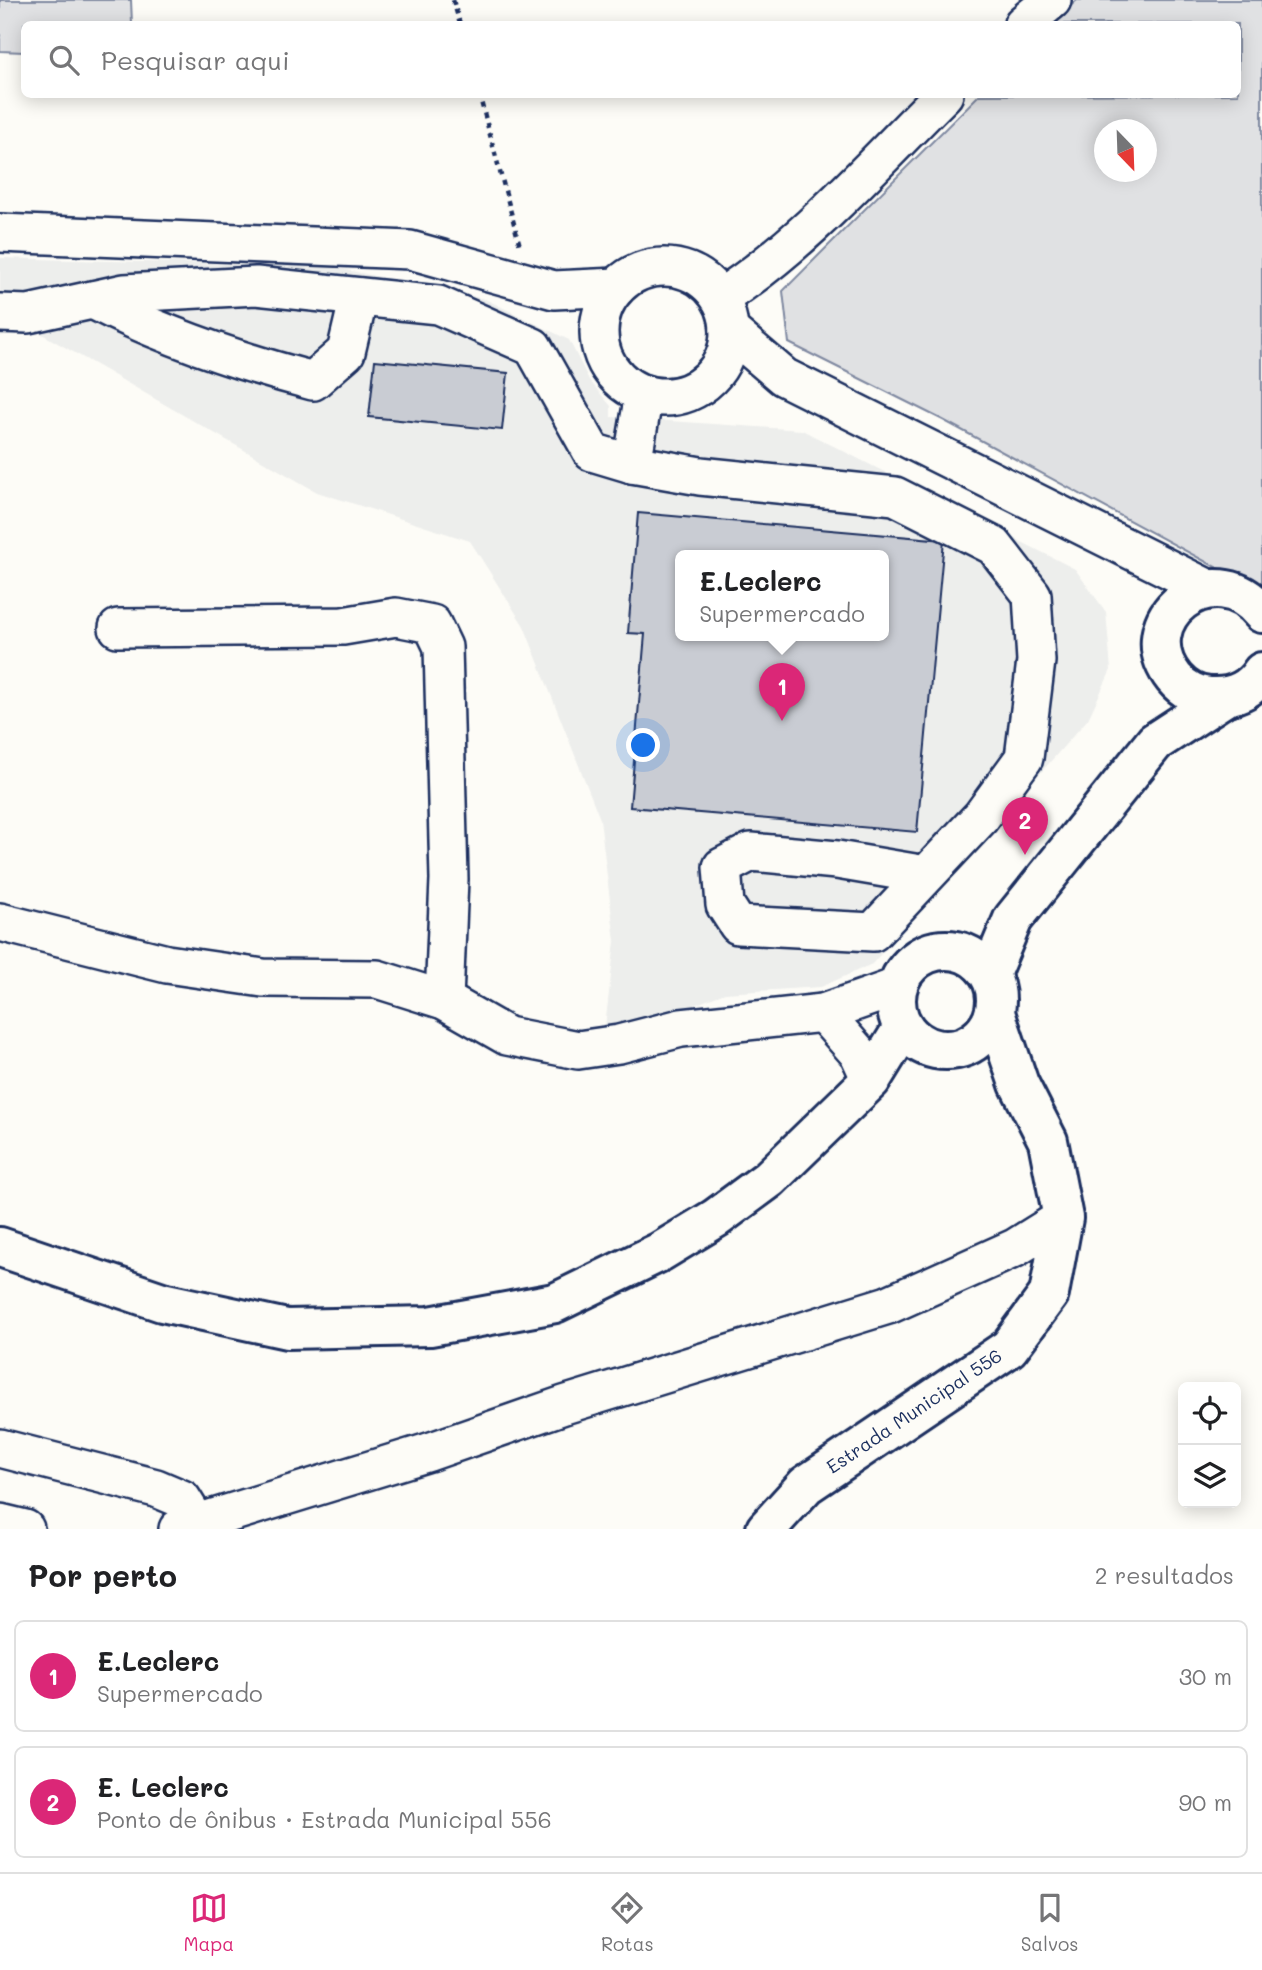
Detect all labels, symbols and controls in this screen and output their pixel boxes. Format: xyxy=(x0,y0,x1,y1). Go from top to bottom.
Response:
search box xyxy=(21,21,1241,98)
icon: search xyxy=(45,41,83,79)
text: Pesquisar aqui xyxy=(101,43,290,77)
north arrow xyxy=(1094,119,1157,182)
popup xyxy=(675,550,889,641)
text: E.Leclerc xyxy=(699,564,822,598)
text: Supermercado xyxy=(699,598,865,628)
pin: 1 xyxy=(759,663,805,721)
your location xyxy=(626,728,660,762)
pin: 2 xyxy=(1002,797,1048,855)
street label: Estrada Municipal 556 xyxy=(821,1342,1006,1479)
map controls xyxy=(1178,1382,1241,1508)
button: locate xyxy=(1178,1382,1241,1445)
button: layers xyxy=(1178,1445,1241,1508)
text: Por perto xyxy=(28,1555,177,1595)
text: 2 resultados xyxy=(1095,1560,1234,1590)
text: E.Leclerc xyxy=(97,1644,219,1678)
text: 1 xyxy=(48,1661,58,1691)
text: 30 m xyxy=(1179,1661,1232,1691)
text: Supermercado xyxy=(97,1678,263,1708)
text: E. Leclerc xyxy=(97,1770,229,1804)
text: 2 xyxy=(47,1787,59,1817)
text: 90 m xyxy=(1179,1787,1232,1817)
text: Ponto de ônibus · Estrada Municipal 556 xyxy=(97,1804,552,1834)
tab: Mapa xyxy=(183,1889,234,1956)
tab: Rotas xyxy=(601,1889,654,1956)
tab: Salvos xyxy=(1021,1889,1079,1956)

